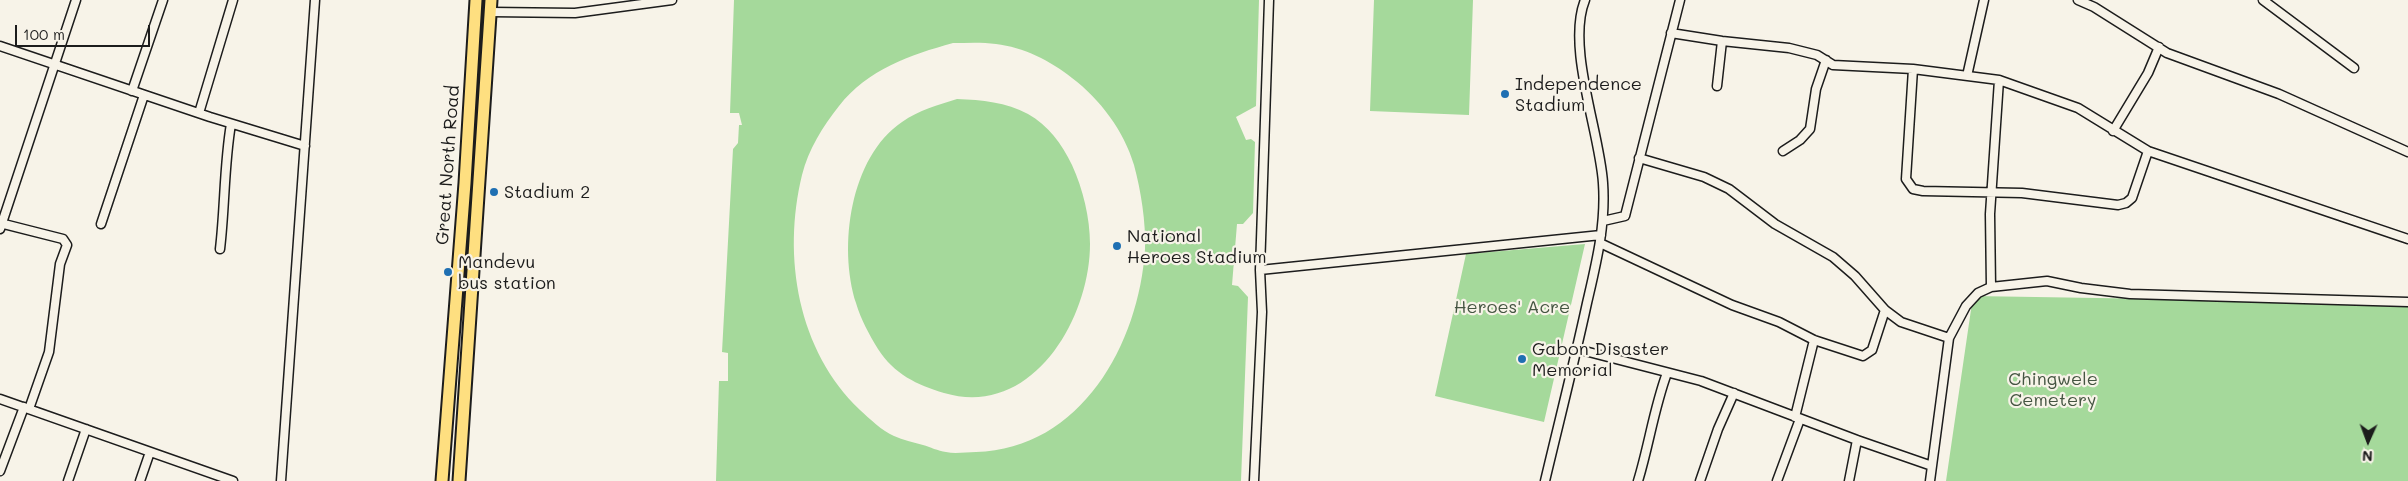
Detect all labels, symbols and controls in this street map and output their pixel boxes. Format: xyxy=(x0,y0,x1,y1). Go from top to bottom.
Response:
scale bar xyxy=(18,15,152,47)
text: 100 m xyxy=(23,24,65,44)
place label: Independence Stadium xyxy=(1515,73,1642,116)
street label: Great North Road xyxy=(432,84,464,246)
marker: Independence Stadium xyxy=(1499,88,1511,100)
place label: Stadium 2 xyxy=(504,181,590,203)
marker: Stadium 2 xyxy=(488,186,500,198)
place label: National Heroes Stadium xyxy=(1127,225,1267,268)
marker: National Heroes Stadium xyxy=(1111,240,1123,252)
place label: Mandevu bus station xyxy=(458,251,556,294)
marker: Mandevu bus station xyxy=(442,266,454,278)
park label: Heroes' Acre xyxy=(1454,296,1570,318)
place label: Gabon Disaster Memorial xyxy=(1532,338,1669,380)
marker: Gabon Disaster Memorial xyxy=(1516,353,1528,365)
park label: Chingwele Cemetery xyxy=(2008,368,2098,410)
north arrow xyxy=(2343,416,2393,466)
text: N xyxy=(2362,447,2373,466)

